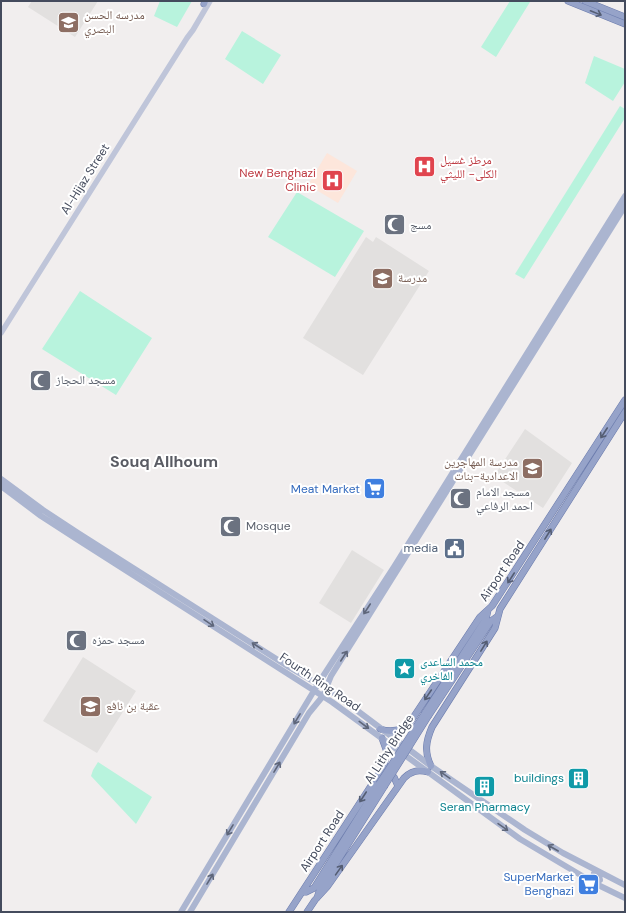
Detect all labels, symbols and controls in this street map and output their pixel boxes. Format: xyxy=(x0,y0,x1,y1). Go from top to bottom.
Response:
place label: مدرسه الحسن البصري xyxy=(84,7,145,39)
school or university icon: مدرسه الحسن البصري xyxy=(55,9,81,35)
one-way arrow xyxy=(590,9,602,17)
street label: Al-Hijaz Street xyxy=(57,140,113,217)
place label: مرطز غسيل الكلى- الليثي xyxy=(440,152,497,184)
hospital icon: مرطز غسيل الكلى- الليثي xyxy=(412,154,438,180)
place label: New Benghazi Clinic xyxy=(239,165,316,195)
hospital icon: New Benghazi Clinic xyxy=(319,167,345,193)
mosque icon: مسج xyxy=(381,212,407,238)
place label: مسج xyxy=(410,217,431,233)
school or university icon: مدرسة xyxy=(369,265,395,291)
place label: مدرسة xyxy=(398,270,427,286)
mosque icon: مسجد الحجاز xyxy=(28,367,54,393)
place label: مسجد الحجاز xyxy=(55,372,115,388)
one-way arrow xyxy=(600,427,608,438)
district label: Souq Allhoum xyxy=(110,451,218,472)
place label: مدرسة المهاجرين الاعدادية-بنات xyxy=(444,454,518,484)
school or university icon: مدرسة المهاجرين الاعدادية-بنات xyxy=(520,456,546,482)
supermarket icon: Meat Market xyxy=(362,476,388,502)
place label: Meat Market xyxy=(291,481,360,497)
place label: مسجد الامام احمد الرفاعي xyxy=(476,484,533,516)
mosque icon: مسجد الامام احمد الرفاعي xyxy=(448,486,474,512)
mosque icon: Mosque xyxy=(218,513,244,539)
place label: Mosque xyxy=(246,518,291,534)
one-way arrow xyxy=(544,529,552,540)
public building icon: media xyxy=(441,535,467,561)
street label: Airport Road xyxy=(476,537,528,605)
place label: media xyxy=(404,540,438,556)
one-way arrow xyxy=(507,572,515,583)
one-way arrow xyxy=(363,603,371,614)
one-way arrow xyxy=(203,619,214,627)
mosque icon: مسجد حمزه xyxy=(63,627,89,653)
place label: مسجد حمزه xyxy=(92,632,145,648)
one-way arrow xyxy=(480,641,488,652)
one-way arrow xyxy=(251,642,263,650)
street label: Fourth Ring Road xyxy=(277,649,363,715)
one-way arrow xyxy=(340,651,348,662)
place label: محمد الساعدى الفاخري xyxy=(420,654,483,686)
place icon: محمد الساعدى الفاخري xyxy=(391,656,417,682)
one-way arrow xyxy=(424,689,432,700)
school or university icon: عقبة بن نافع xyxy=(77,693,103,719)
place label: عقبة بن نافع xyxy=(106,698,159,714)
street label: Al Lithy Bridge xyxy=(361,711,418,787)
one-way arrow xyxy=(293,713,301,725)
one-way arrow xyxy=(359,721,370,729)
one-way arrow xyxy=(273,762,281,773)
building icon: buildings xyxy=(566,765,592,791)
place label: buildings xyxy=(514,770,564,786)
one-way arrow xyxy=(440,771,451,779)
building icon: Seran Pharmacy xyxy=(472,773,498,799)
one-way arrow xyxy=(359,791,367,803)
place label: Seran Pharmacy xyxy=(440,799,531,815)
street label: Airport Road xyxy=(296,807,348,875)
one-way arrow xyxy=(497,823,508,831)
one-way arrow xyxy=(226,824,234,836)
one-way arrow xyxy=(547,843,559,851)
one-way arrow xyxy=(335,865,343,876)
place label: SuperMarket Benghazi xyxy=(503,869,574,899)
supermarket icon: SuperMarket Benghazi xyxy=(576,871,602,897)
one-way arrow xyxy=(206,874,214,885)

